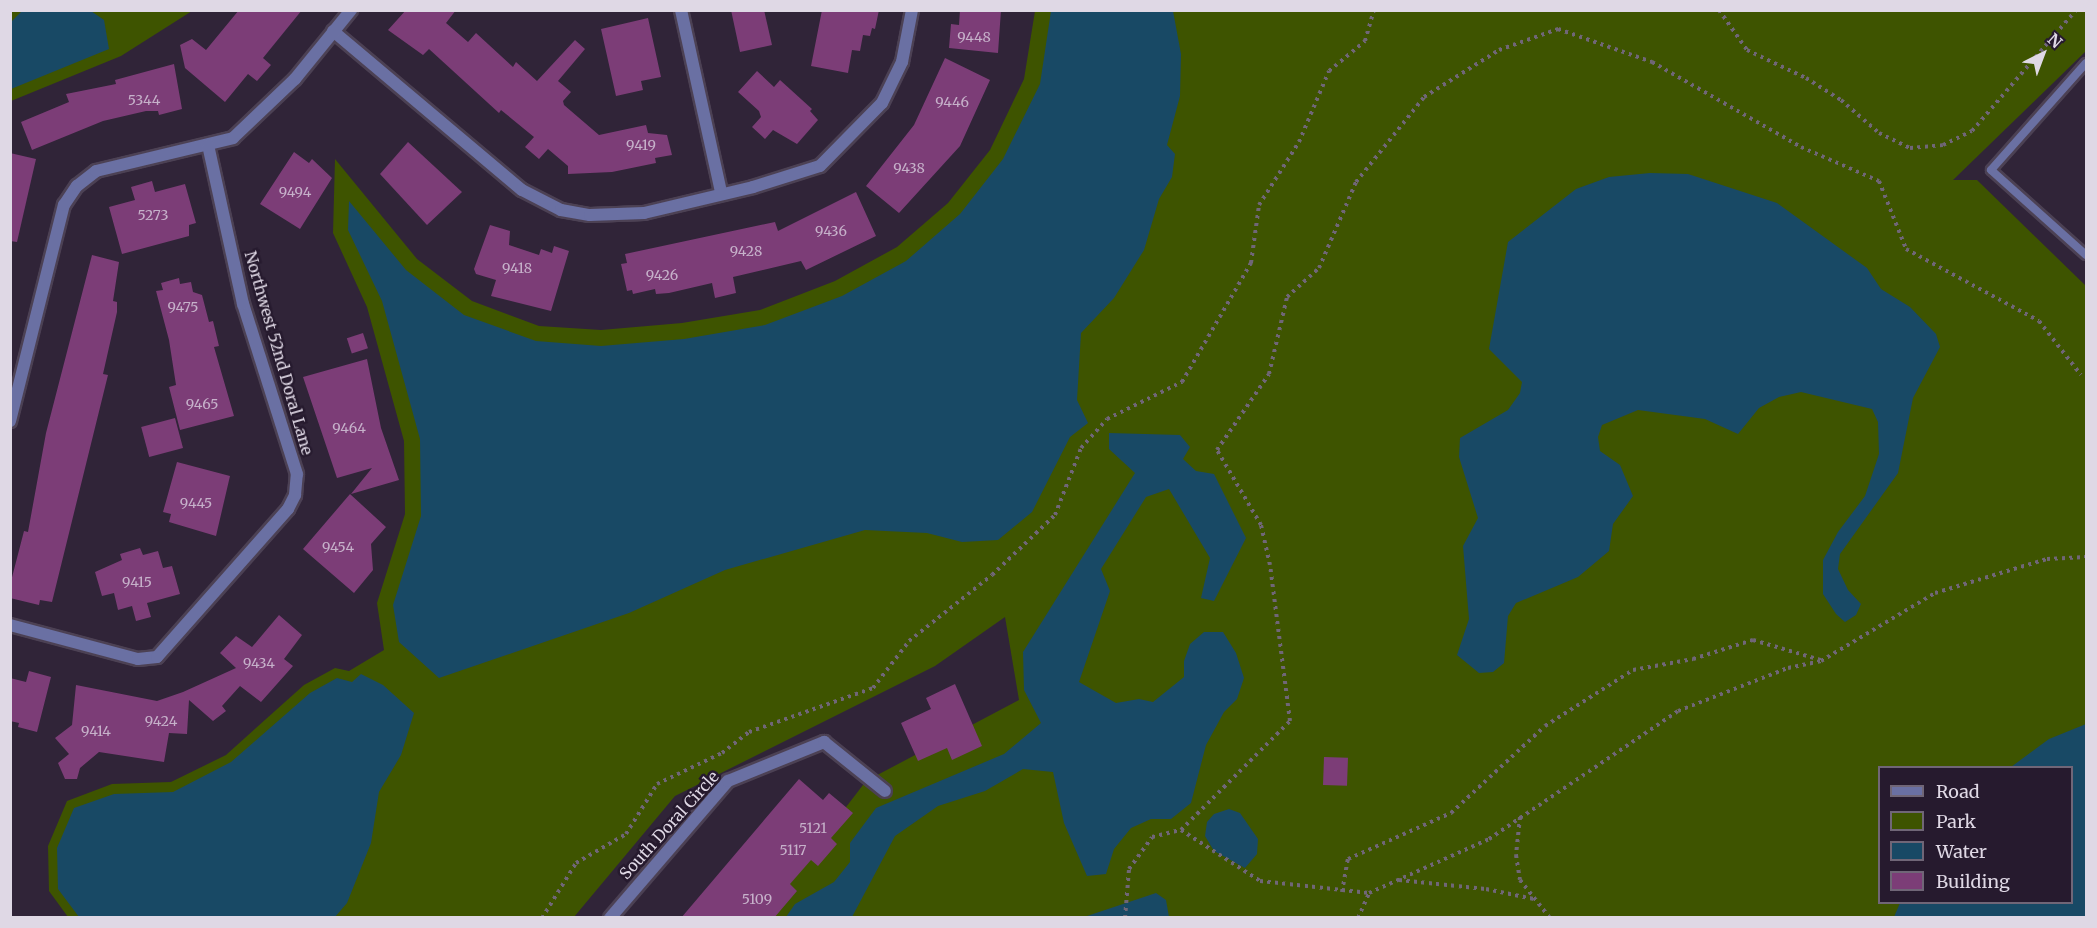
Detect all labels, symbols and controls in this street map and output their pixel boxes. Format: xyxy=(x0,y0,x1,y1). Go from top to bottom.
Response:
north arrow xyxy=(2013,24,2073,84)
house number: 9448 xyxy=(957,29,991,45)
text: N xyxy=(2044,29,2066,52)
house number: 5344 xyxy=(128,92,160,108)
house number: 9446 xyxy=(935,94,969,110)
house number: 9419 xyxy=(626,137,656,153)
house number: 9438 xyxy=(893,160,925,176)
house number: 9494 xyxy=(279,184,311,200)
house number: 5273 xyxy=(137,207,169,223)
house number: 9436 xyxy=(815,223,847,239)
house number: 9428 xyxy=(730,243,762,259)
street label: Northwest 52nd Doral Lane xyxy=(241,249,317,457)
house number: 9418 xyxy=(502,260,532,276)
house number: 9426 xyxy=(646,267,678,283)
house number: 9475 xyxy=(167,299,199,315)
house number: 9465 xyxy=(186,396,218,412)
house number: 9464 xyxy=(332,420,366,436)
house number: 9445 xyxy=(180,495,212,511)
house number: 9454 xyxy=(322,539,354,555)
house number: 9415 xyxy=(122,574,152,590)
house number: 9434 xyxy=(243,655,275,671)
house number: 9424 xyxy=(145,713,177,729)
house number: 9414 xyxy=(81,723,111,739)
legend xyxy=(1878,766,2073,904)
street label: South Doral Circle xyxy=(615,767,723,883)
text: Road xyxy=(1936,780,1980,803)
text: Park xyxy=(1936,810,1976,833)
house number: 5121 xyxy=(799,820,827,836)
text: Water xyxy=(1936,840,1987,863)
house number: 5117 xyxy=(780,842,806,858)
text: Building xyxy=(1936,870,2010,893)
house number: 5109 xyxy=(742,891,772,907)

